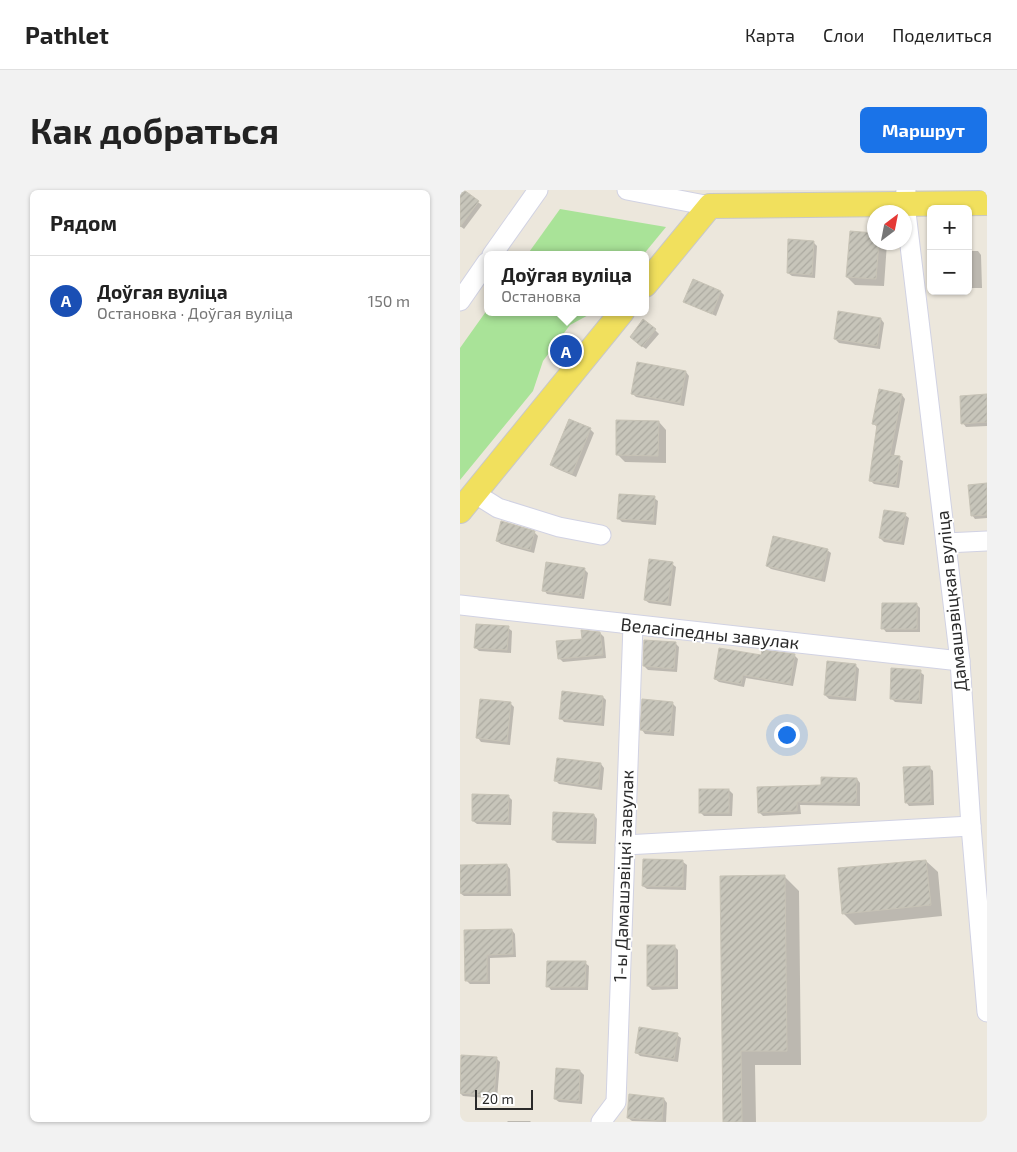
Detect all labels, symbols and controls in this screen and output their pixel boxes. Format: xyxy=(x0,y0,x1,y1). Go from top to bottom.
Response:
text: Pathlet xyxy=(25,20,109,49)
text: Карта xyxy=(745,24,795,46)
text: Слои xyxy=(823,24,864,46)
text: Поделиться xyxy=(892,24,992,46)
button: Маршрут xyxy=(860,107,987,153)
text: Как добраться xyxy=(30,109,279,151)
north arrow xyxy=(867,205,912,250)
map controls xyxy=(927,205,972,295)
button: + xyxy=(927,205,972,250)
text: Рядом xyxy=(50,210,117,235)
button: − xyxy=(927,250,972,295)
popup xyxy=(484,251,649,316)
text: Доўгая вуліца xyxy=(501,263,632,286)
text: Доўгая вуліца xyxy=(97,280,228,303)
text: Остановка xyxy=(501,286,581,305)
text: A xyxy=(61,291,71,310)
text: 150 m xyxy=(368,291,410,310)
text: Остановка · Доўгая вуліца xyxy=(97,303,293,322)
pin: A xyxy=(550,332,582,370)
street label: Дамашэвіцкая вуліца xyxy=(931,509,971,693)
street label: Веласіпедны завулак xyxy=(620,613,801,653)
your location xyxy=(774,722,800,748)
street label: 1-ы Дамашэвіцкі завулак xyxy=(608,769,638,982)
scale bar xyxy=(475,1087,532,1110)
text: 20 m xyxy=(482,1090,514,1107)

